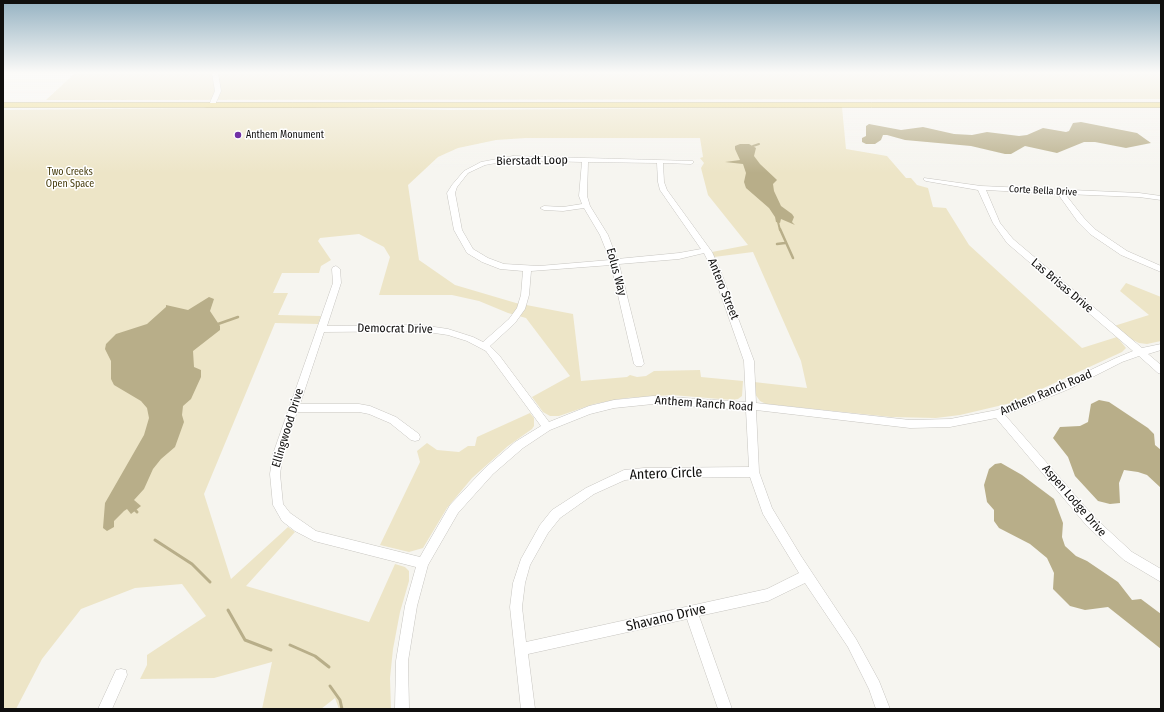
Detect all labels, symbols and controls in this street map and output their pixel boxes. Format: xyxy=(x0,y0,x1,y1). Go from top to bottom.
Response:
place label: Anthem Monument xyxy=(246,129,324,141)
marker: Anthem Monument xyxy=(233,130,243,140)
street label: Bierstadt Loop xyxy=(496,153,568,169)
park label: Two Creeks Open Space xyxy=(46,166,94,190)
street label: Corte Bella Drive xyxy=(1009,183,1077,199)
street label: Eolus Way xyxy=(603,247,629,297)
street label: Antero Street xyxy=(704,256,742,322)
street label: Las Brisas Drive xyxy=(1028,256,1096,316)
street label: Democrat Drive xyxy=(357,321,433,337)
street label: Anthem Ranch Road xyxy=(998,367,1094,419)
street label: Ellingwood Drive xyxy=(269,387,307,469)
street label: Anthem Ranch Road xyxy=(654,393,754,415)
street label: Aspen Lodge Drive xyxy=(1039,462,1109,540)
street label: Antero Circle xyxy=(629,464,703,484)
street label: Shavano Drive xyxy=(624,601,708,635)

